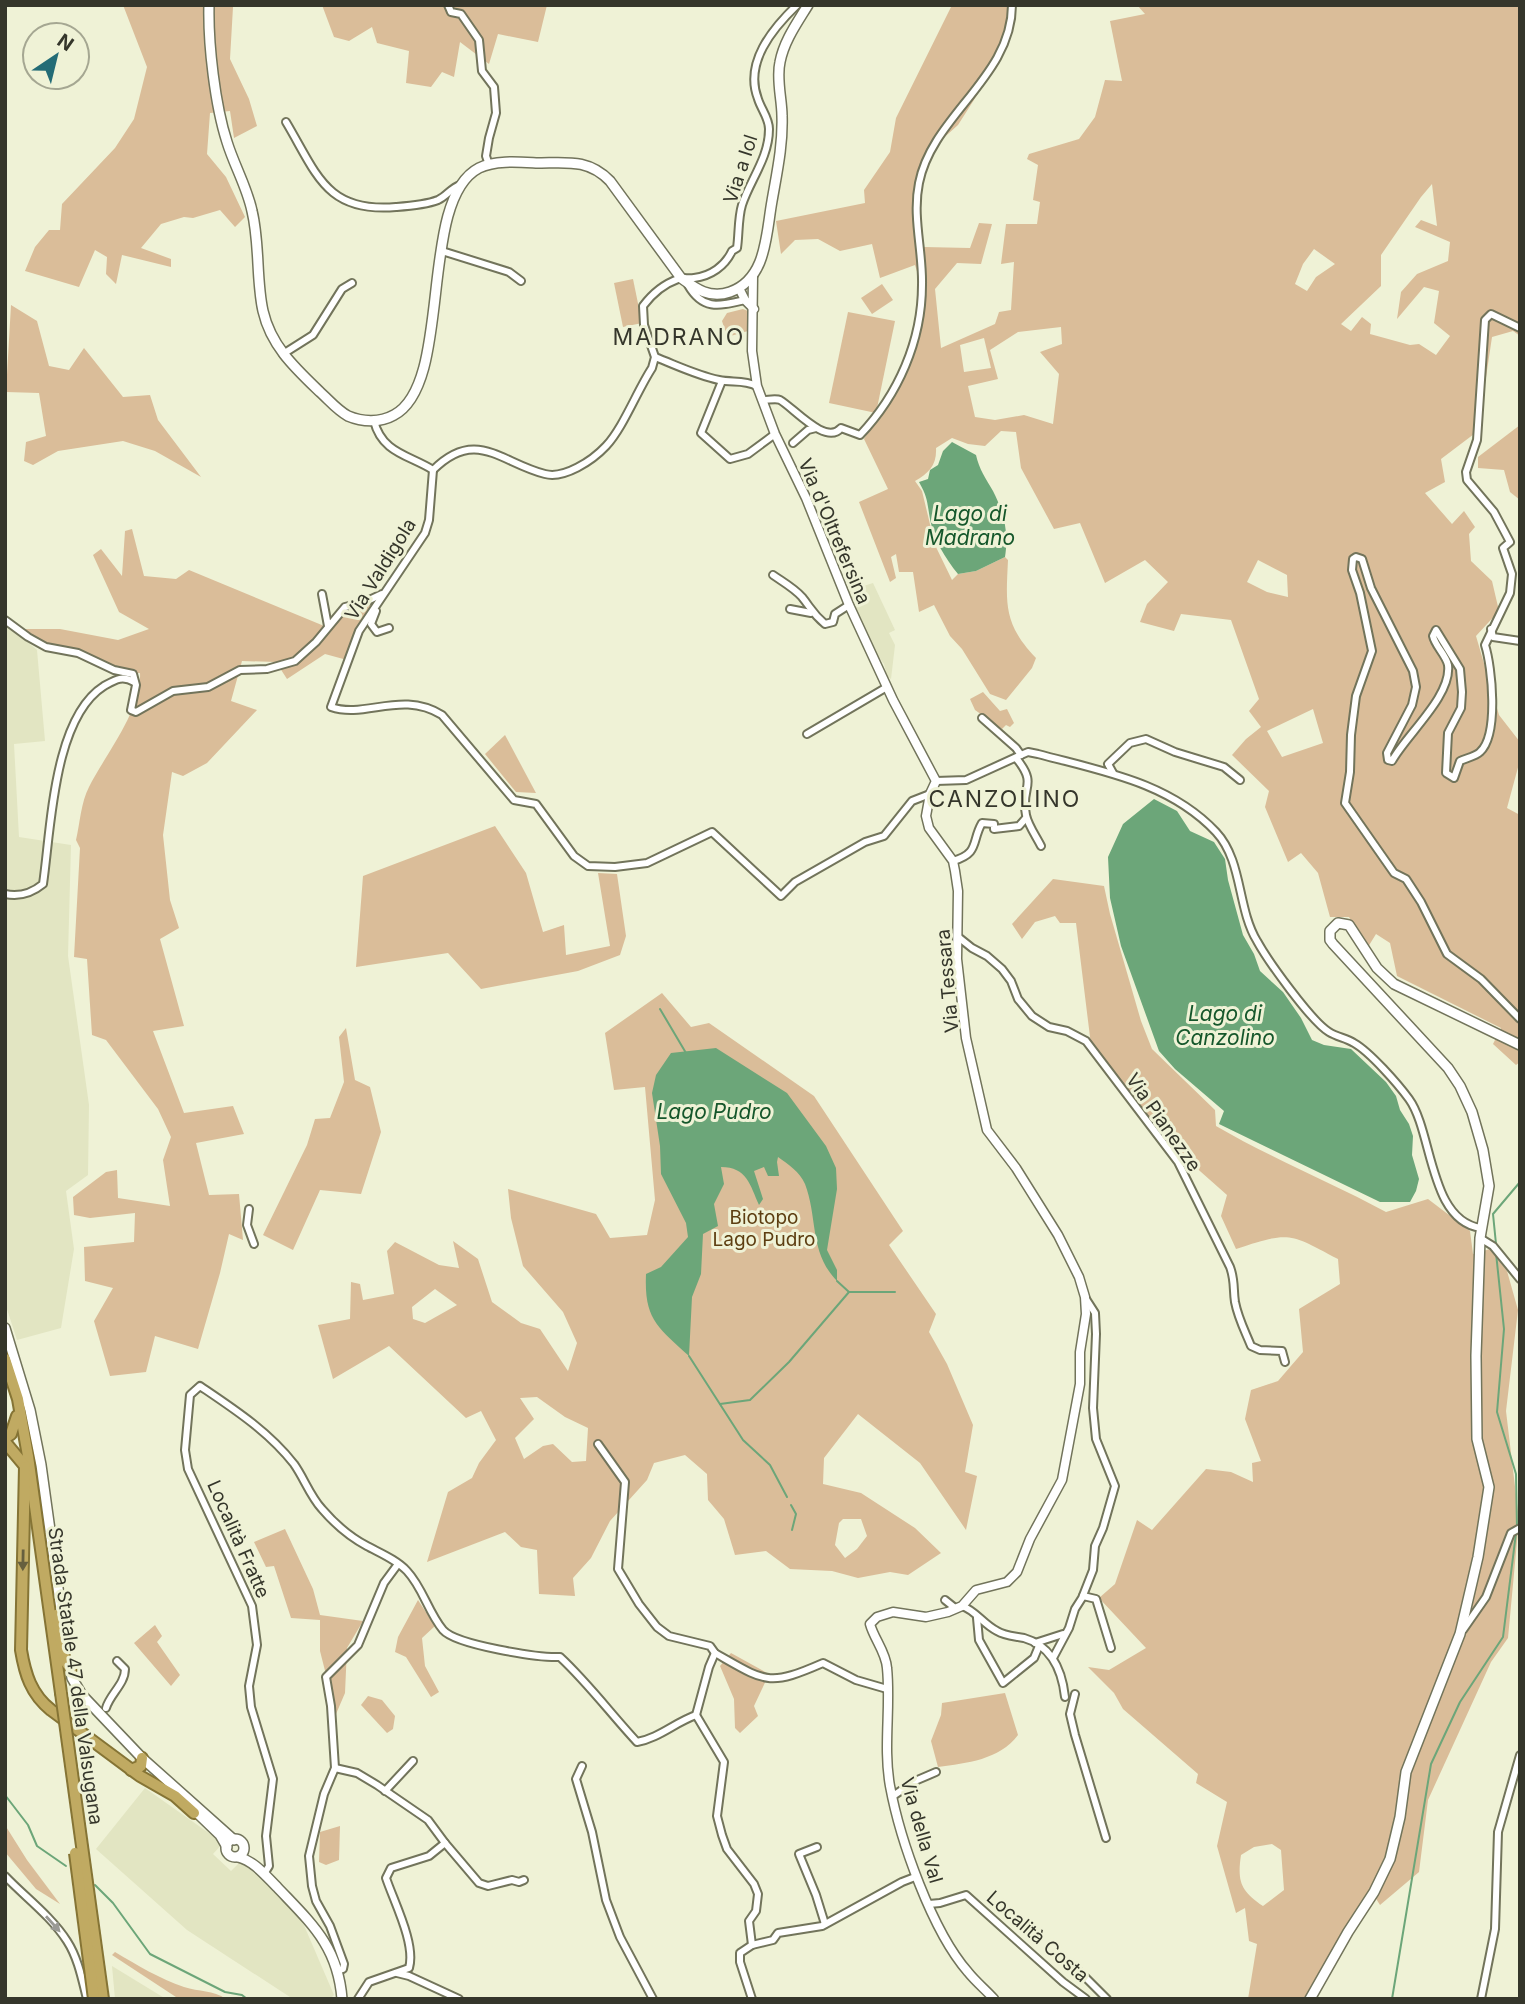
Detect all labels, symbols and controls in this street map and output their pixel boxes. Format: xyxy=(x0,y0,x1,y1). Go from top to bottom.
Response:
north arrow xyxy=(21,21,91,91)
text: N xyxy=(53,29,78,56)
street label: Via a Iol xyxy=(719,132,762,206)
district label: MADRANO xyxy=(613,323,745,351)
street label: Via d'Oltrefersina xyxy=(794,455,876,607)
water label: Lago di Madrano xyxy=(925,501,1015,550)
street label: Via Valdigola xyxy=(340,514,421,624)
district label: CANZOLINO xyxy=(929,785,1081,813)
street label: Via Tessara xyxy=(932,928,963,1034)
water label: Lago di Canzolino xyxy=(1175,1001,1275,1050)
street label: Via Pianezze xyxy=(1121,1069,1206,1176)
water label: Lago Pudro xyxy=(656,1099,772,1124)
park label: Biotopo Lago Pudro xyxy=(712,1206,816,1251)
street label: Località Fratte xyxy=(202,1477,275,1602)
street label: Strada Statale 47 della Valsugana xyxy=(43,1526,108,1826)
one-way arrow xyxy=(17,1549,28,1571)
street label: Via della Val xyxy=(895,1775,948,1886)
street label: Località Costa xyxy=(982,1886,1093,1987)
one-way arrow xyxy=(45,1915,61,1932)

